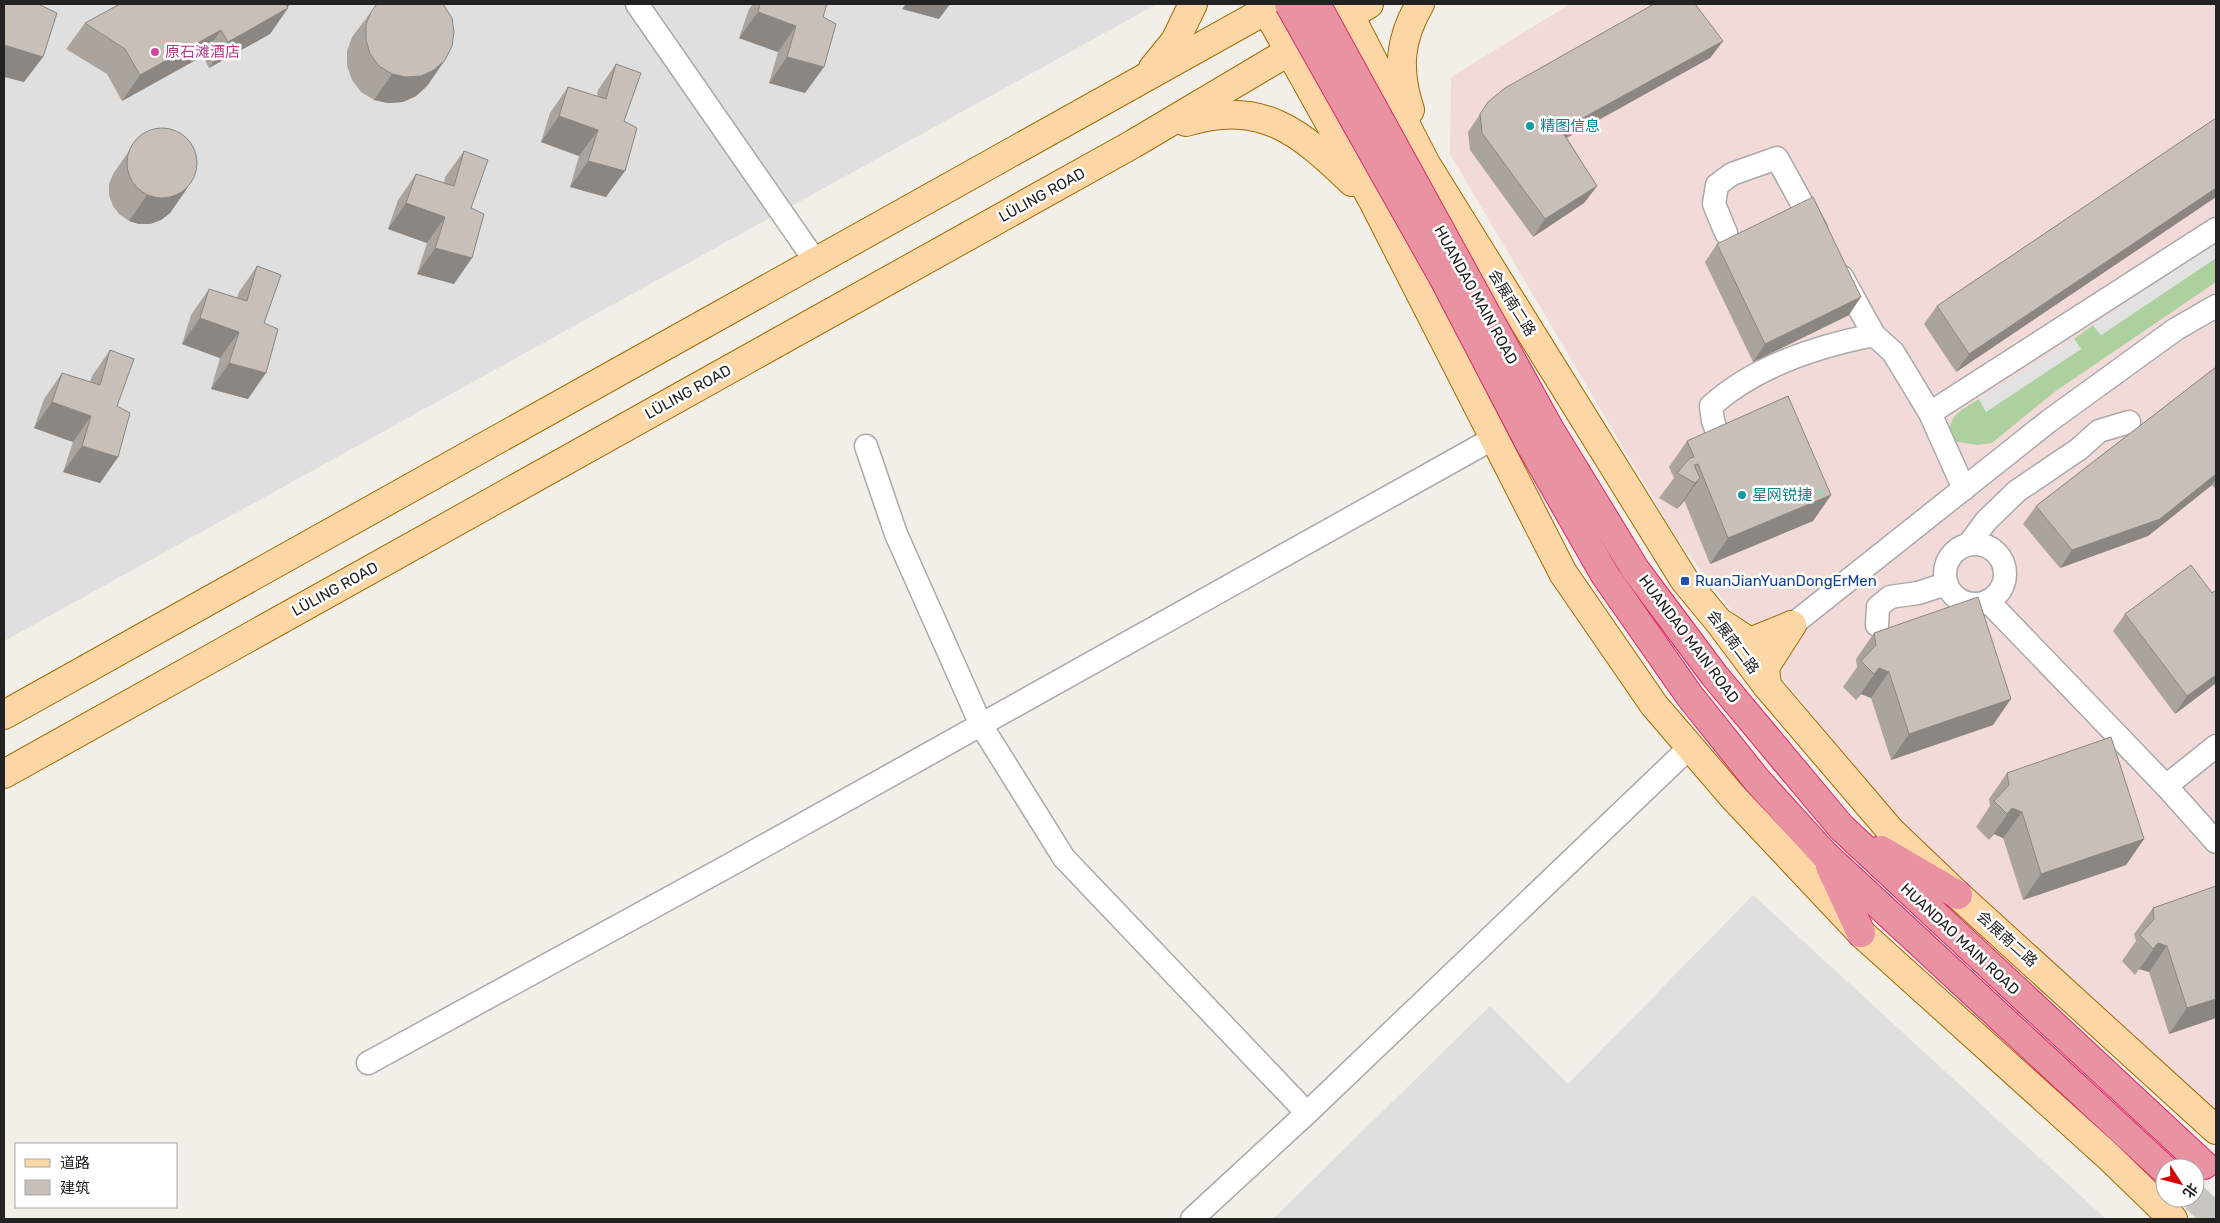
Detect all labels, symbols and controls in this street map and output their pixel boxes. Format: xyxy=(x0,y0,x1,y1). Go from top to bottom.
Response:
place label: 原石滩酒店 xyxy=(165,43,240,61)
marker: 原石滩酒店 xyxy=(149,46,161,58)
place label: 精图信息 xyxy=(1540,117,1600,135)
marker: 精图信息 xyxy=(1524,120,1536,132)
street label: LÜLING ROAD xyxy=(996,164,1088,226)
street label: HUANDAO MAIN ROAD xyxy=(1430,223,1522,367)
street label: 会展南二路 xyxy=(1484,266,1540,340)
street label: LÜLING ROAD xyxy=(642,361,734,423)
place label: 星网锐捷 xyxy=(1752,486,1812,504)
marker: 星网锐捷 xyxy=(1736,489,1748,501)
street label: LÜLING ROAD xyxy=(289,558,381,620)
street label: HUANDAO MAIN ROAD xyxy=(1635,571,1743,707)
place label: RuanJianYuanDongErMen xyxy=(1695,572,1877,590)
marker: RuanJianYuanDongErMen xyxy=(1679,575,1691,587)
street label: 会展南二路 xyxy=(1703,607,1763,677)
street label: HUANDAO MAIN ROAD xyxy=(1897,879,2023,999)
street label: 会展南二路 xyxy=(1973,907,2041,971)
legend xyxy=(15,1143,178,1208)
text: 道路 xyxy=(60,1154,90,1172)
north arrow xyxy=(2155,1158,2205,1208)
text: 建筑 xyxy=(60,1179,90,1197)
text: 北 xyxy=(2179,1180,2201,1201)

